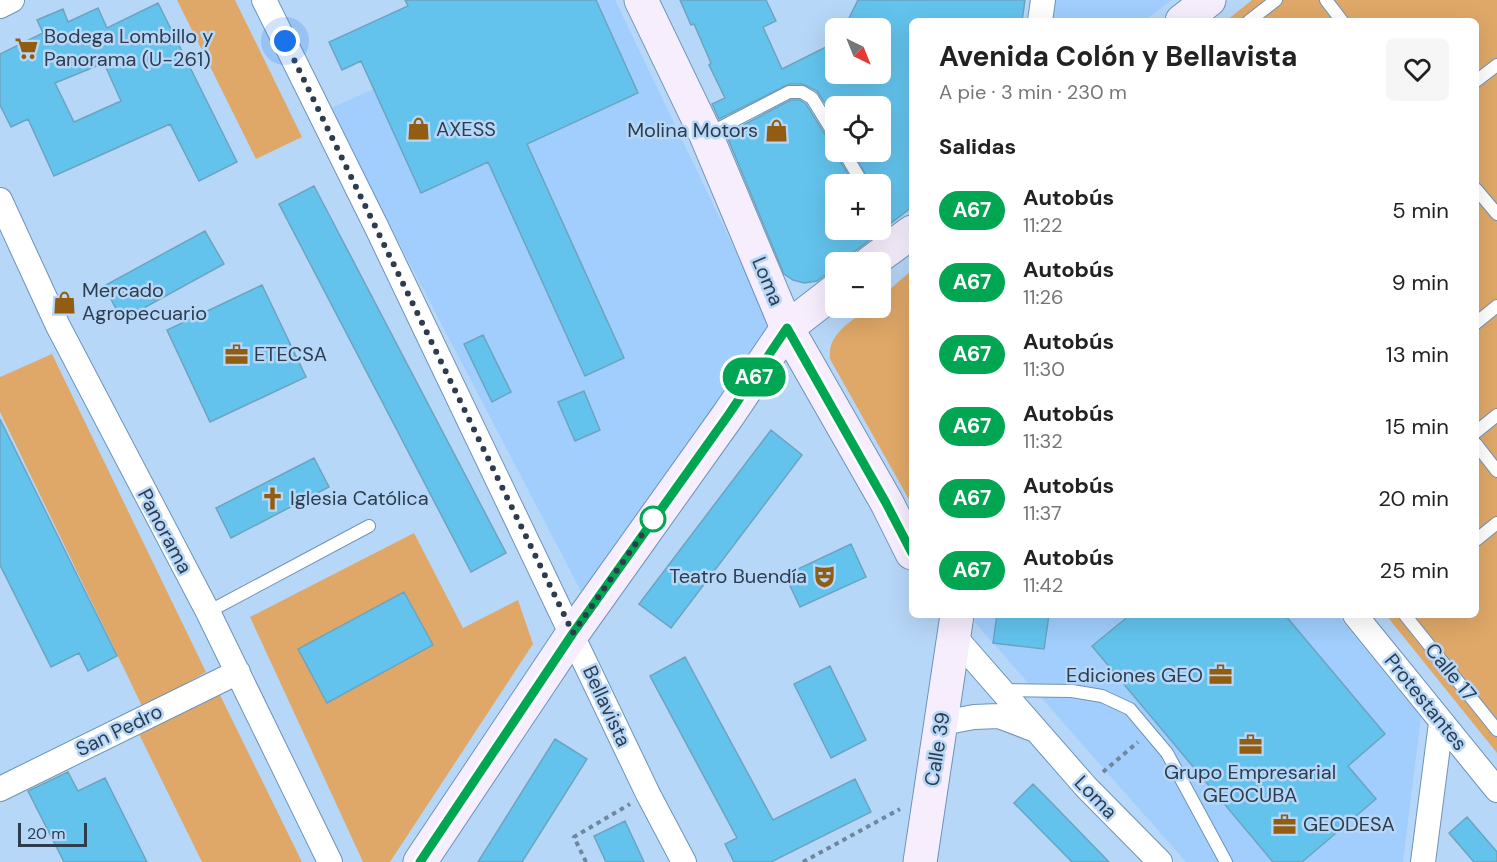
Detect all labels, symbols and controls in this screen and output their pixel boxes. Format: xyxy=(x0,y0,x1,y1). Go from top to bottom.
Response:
north arrow xyxy=(825,18,891,84)
map controls xyxy=(825,18,891,318)
place label: Bodega Lombillo y Panorama (U-261) xyxy=(44,23,213,72)
your location xyxy=(270,26,300,56)
supermarket icon: Bodega Lombillo y Panorama (U-261) xyxy=(13,35,39,61)
text: Avenida Colón y Bellavista xyxy=(939,38,1297,75)
button: heart xyxy=(1386,38,1449,101)
text: A pie · 3 min · 230 m xyxy=(939,79,1127,105)
button: locate xyxy=(825,96,891,162)
shop icon: AXESS xyxy=(405,116,431,142)
place label: AXESS xyxy=(436,116,496,142)
place label: Molina Motors xyxy=(627,117,758,143)
shop icon: Molina Motors xyxy=(763,117,789,143)
text: Salidas xyxy=(939,132,1016,161)
button: + xyxy=(825,174,891,240)
text: Autobús xyxy=(1023,183,1114,212)
text: A67 xyxy=(953,196,991,224)
text: 5 min xyxy=(1392,196,1449,225)
text: 11:22 xyxy=(1023,212,1063,238)
button: − xyxy=(825,252,891,318)
street label: Loma xyxy=(746,253,790,309)
text: Autobús xyxy=(1023,255,1114,284)
text: A67 xyxy=(953,268,991,296)
text: 9 min xyxy=(1392,268,1449,297)
place label: Mercado Agropecuario xyxy=(82,277,207,326)
text: 11:26 xyxy=(1023,284,1064,310)
shop icon: Mercado Agropecuario xyxy=(51,289,77,315)
text: Autobús xyxy=(1023,327,1114,356)
text: A67 xyxy=(953,340,991,368)
text: 13 min xyxy=(1386,340,1449,369)
office icon: ETECSA xyxy=(223,341,249,367)
place label: ETECSA xyxy=(254,341,327,367)
text: 11:30 xyxy=(1023,356,1065,382)
line badge: A67 xyxy=(720,358,789,397)
text: A67 xyxy=(735,363,773,391)
text: Autobús xyxy=(1023,399,1114,428)
text: A67 xyxy=(953,412,991,440)
text: 15 min xyxy=(1385,412,1449,441)
text: 11:32 xyxy=(1023,428,1063,454)
text: Autobús xyxy=(1023,471,1114,500)
street label: Panorama xyxy=(132,484,198,578)
text: A67 xyxy=(953,484,991,512)
text: 20 min xyxy=(1378,484,1449,513)
church icon: Iglesia Católica xyxy=(259,485,285,511)
place label: Iglesia Católica xyxy=(290,485,429,511)
text: 11:37 xyxy=(1023,500,1062,526)
unlabelled marker xyxy=(640,506,666,532)
text: Autobús xyxy=(1023,543,1114,572)
text: A67 xyxy=(953,556,991,584)
text: 25 min xyxy=(1380,556,1449,585)
place label: Teatro Buendía xyxy=(669,563,807,589)
theatre icon: Teatro Buendía xyxy=(812,563,838,589)
text: 11:42 xyxy=(1023,572,1063,598)
street label: Calle 17 xyxy=(1420,637,1482,707)
street label: Protestantes xyxy=(1379,648,1473,756)
street label: Bellavista xyxy=(577,661,637,751)
place label: Ediciones GEO xyxy=(1066,662,1203,688)
office icon: Ediciones GEO xyxy=(1208,662,1234,688)
street label: San Pedro xyxy=(71,698,167,762)
street label: Calle 39 xyxy=(918,710,956,788)
office icon: Grupo Empresarial GEOCUBA xyxy=(1237,731,1263,757)
place label: Grupo Empresarial GEOCUBA xyxy=(1164,759,1336,808)
street label: Loma xyxy=(1069,770,1123,824)
office icon: GEODESA xyxy=(1272,811,1298,837)
place label: GEODESA xyxy=(1303,811,1395,837)
scale bar xyxy=(18,820,87,848)
text: 20 m xyxy=(27,823,66,844)

